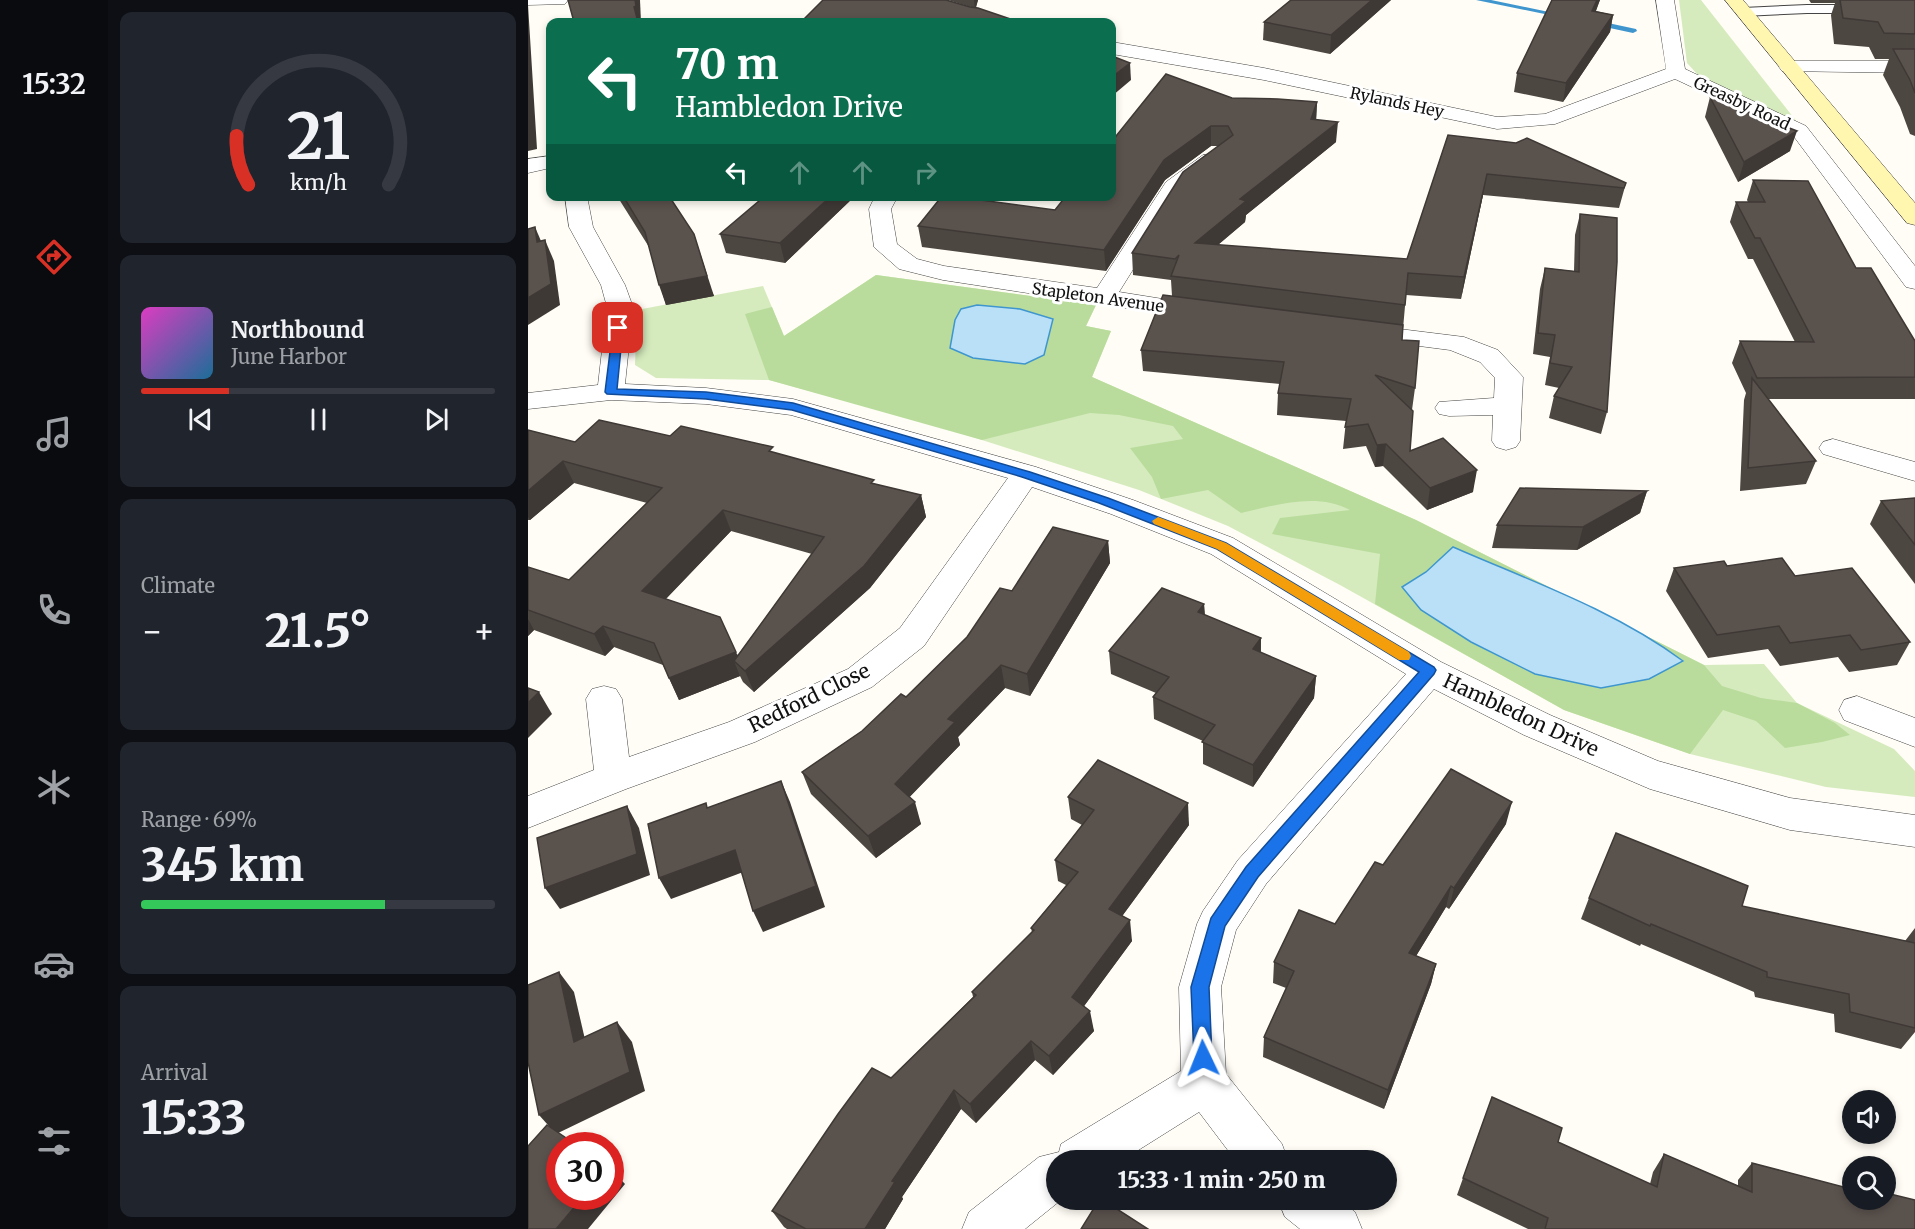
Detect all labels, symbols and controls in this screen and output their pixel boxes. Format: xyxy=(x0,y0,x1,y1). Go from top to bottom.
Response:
text: 70 m xyxy=(675,38,779,90)
icon: left xyxy=(576,42,654,120)
text: 15:32 xyxy=(22,67,86,101)
street label: Greasby Road xyxy=(1691,72,1794,134)
street label: Rylands Hey xyxy=(1348,82,1446,122)
text: Hambledon Drive xyxy=(675,90,903,124)
text: 21 xyxy=(286,98,350,176)
icon: left xyxy=(720,156,753,189)
icon: ahead xyxy=(783,156,816,189)
icon: ahead xyxy=(846,156,879,189)
icon: right xyxy=(909,156,942,189)
text: km/h xyxy=(290,169,346,196)
icon: directions xyxy=(33,236,75,278)
street label: Stapleton Avenue xyxy=(1031,278,1165,316)
pin xyxy=(592,302,643,353)
icon: arrive xyxy=(601,311,634,344)
text: Northbound xyxy=(231,316,364,344)
text: June Harbor xyxy=(231,344,347,369)
icon: previous xyxy=(184,403,217,436)
icon: pause xyxy=(302,403,335,436)
icon: next xyxy=(420,403,453,436)
icon: music xyxy=(33,413,75,455)
text: Climate xyxy=(141,573,215,598)
icon: phone xyxy=(33,589,75,631)
text: 21.5° xyxy=(265,603,371,659)
text: − xyxy=(141,611,163,652)
text: + xyxy=(473,611,495,652)
street label: Redford Close xyxy=(744,657,873,738)
street label: Hambledon Drive xyxy=(1439,668,1603,762)
icon: climate xyxy=(33,766,75,808)
text: Range · 69% xyxy=(141,807,257,832)
text: 345 km xyxy=(141,837,304,893)
icon: car xyxy=(33,943,75,985)
position arrow xyxy=(1171,1026,1235,1090)
text: Arrival xyxy=(141,1060,208,1085)
text: 15:33 xyxy=(141,1090,246,1146)
map controls xyxy=(1842,1090,1896,1210)
button: sound xyxy=(1842,1090,1896,1144)
icon: filters xyxy=(33,1120,75,1162)
speed limit sign: 30 xyxy=(546,1132,624,1210)
button: search xyxy=(1842,1156,1896,1210)
text: 15:33 · 1 min · 250 m xyxy=(1117,1166,1326,1194)

